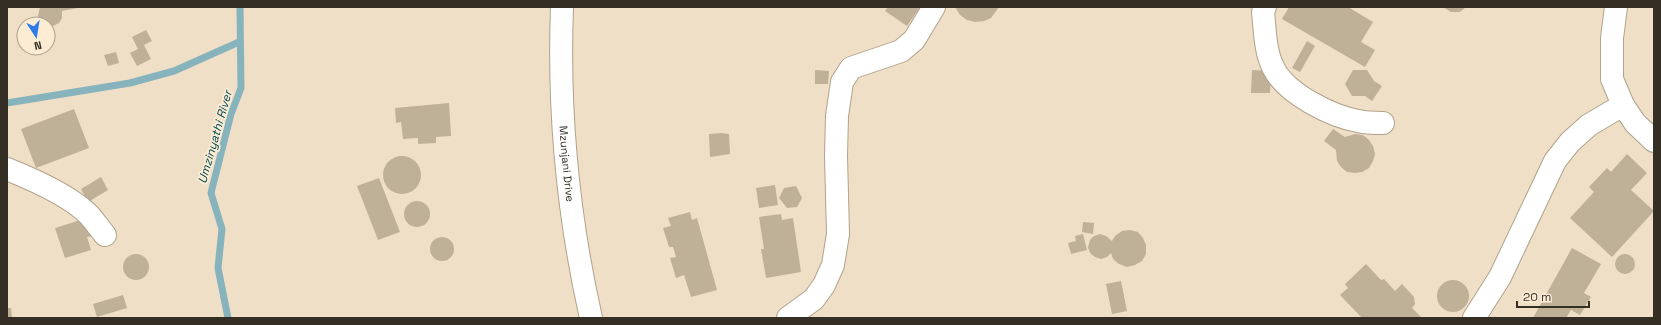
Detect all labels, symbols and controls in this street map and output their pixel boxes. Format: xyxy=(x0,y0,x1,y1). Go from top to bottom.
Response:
north arrow xyxy=(16,16,56,56)
text: N xyxy=(33,38,43,53)
water label: Umzinyathi River xyxy=(194,87,236,185)
street label: Mzunjani Drive xyxy=(556,125,578,203)
scale bar xyxy=(1517,283,1589,309)
text: 20 m xyxy=(1523,289,1551,305)

